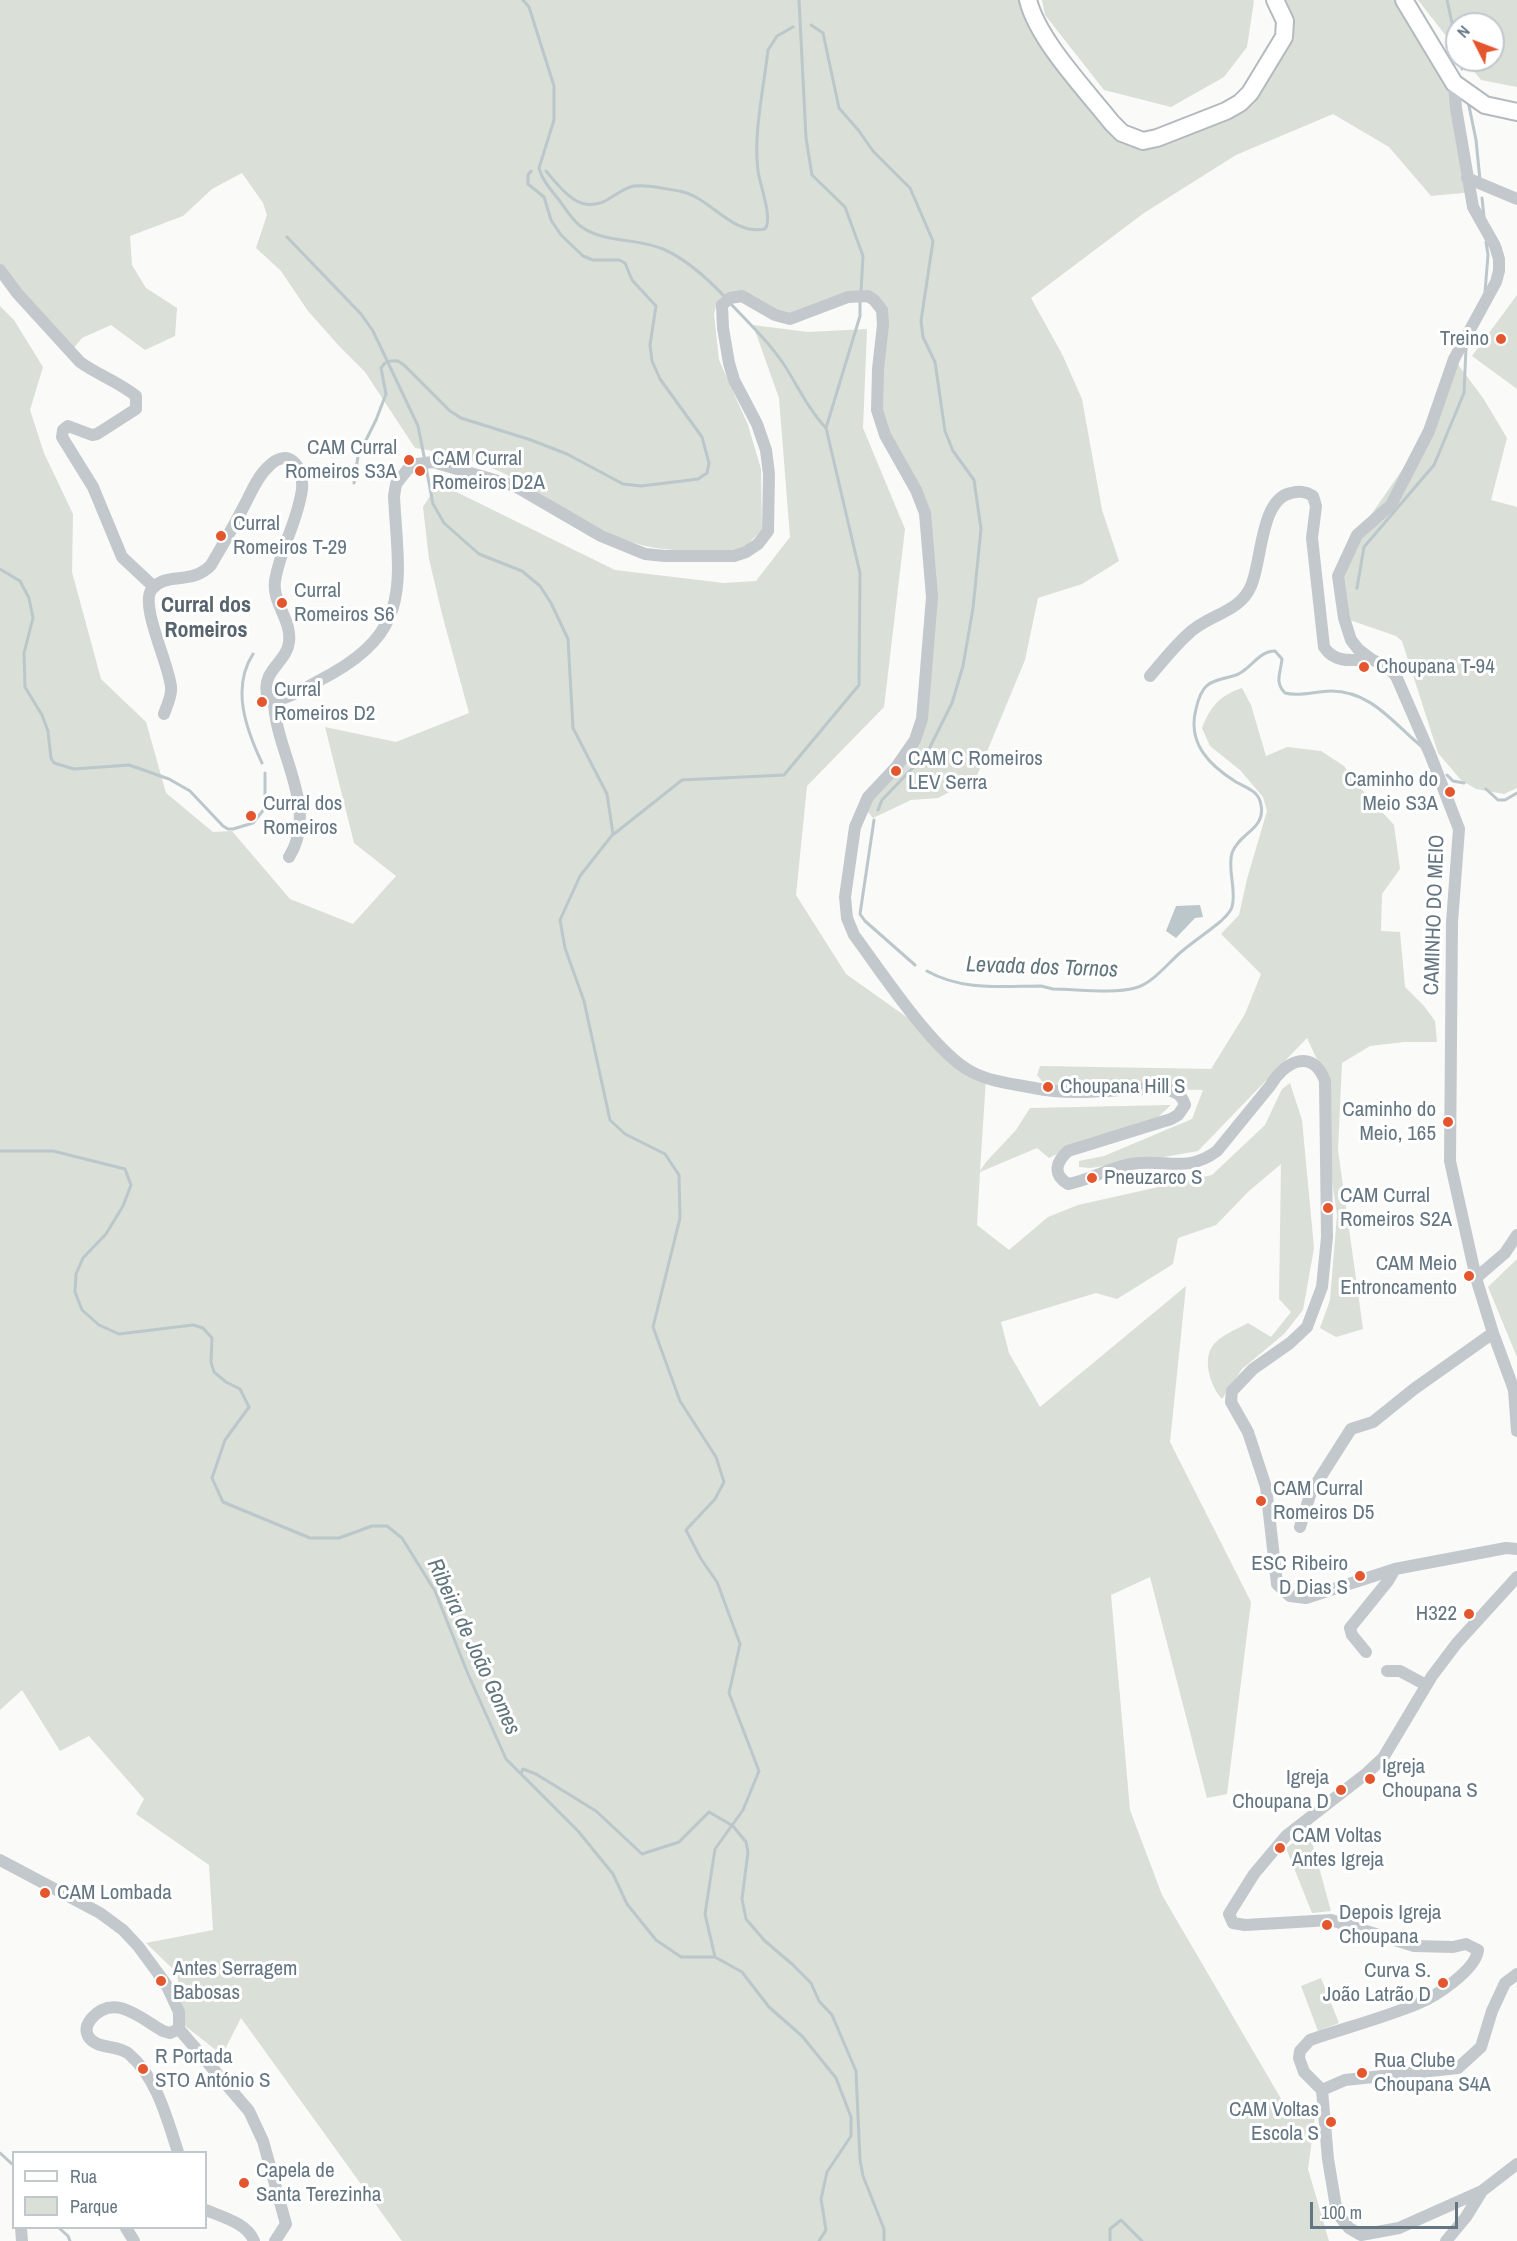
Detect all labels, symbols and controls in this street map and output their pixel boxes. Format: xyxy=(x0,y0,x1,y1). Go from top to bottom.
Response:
north arrow xyxy=(1445,12,1505,72)
text: N xyxy=(1452,20,1474,42)
place label: Treino xyxy=(1440,326,1489,352)
marker: Treino xyxy=(1494,332,1508,346)
place label: CAM Curral Romeiros S3A xyxy=(285,435,397,485)
place label: CAM Curral Romeiros D2A xyxy=(432,446,545,496)
marker: CAM Curral Romeiros S3A xyxy=(402,453,416,467)
marker: CAM Curral Romeiros D2A xyxy=(413,464,427,478)
place label: Curral Romeiros T-29 xyxy=(233,511,347,561)
marker: Curral Romeiros T-29 xyxy=(214,529,228,543)
place label: Curral Romeiros S6 xyxy=(294,578,394,628)
district label: Curral dos Romeiros xyxy=(161,593,251,644)
marker: Curral Romeiros S6 xyxy=(275,596,289,610)
place label: Choupana T-94 xyxy=(1376,654,1495,680)
marker: Choupana T-94 xyxy=(1357,660,1371,674)
place label: Curral Romeiros D2 xyxy=(274,677,375,727)
marker: Curral Romeiros D2 xyxy=(255,695,269,709)
place label: CAM C Romeiros LEV Serra xyxy=(908,746,1043,796)
marker: CAM C Romeiros LEV Serra xyxy=(889,764,903,778)
place label: Caminho do Meio S3A xyxy=(1344,767,1438,817)
marker: Caminho do Meio S3A xyxy=(1443,785,1457,799)
place label: Curral dos Romeiros xyxy=(263,791,342,841)
marker: Curral dos Romeiros xyxy=(244,809,258,823)
street label: CAMINHO DO MEIO xyxy=(1420,834,1450,996)
water label: Levada dos Tornos xyxy=(966,952,1118,984)
place label: Choupana Hill S xyxy=(1060,1074,1185,1100)
marker: Choupana Hill S xyxy=(1041,1080,1055,1094)
place label: Caminho do Meio, 165 xyxy=(1342,1097,1436,1147)
marker: Caminho do Meio, 165 xyxy=(1441,1115,1455,1129)
place label: Pneuzarco S xyxy=(1104,1165,1203,1191)
marker: Pneuzarco S xyxy=(1085,1171,1099,1185)
place label: CAM Curral Romeiros S2A xyxy=(1340,1183,1452,1233)
marker: CAM Curral Romeiros S2A xyxy=(1321,1201,1335,1215)
place label: CAM Meio Entroncamento xyxy=(1340,1251,1457,1301)
marker: CAM Meio Entroncamento xyxy=(1462,1269,1476,1283)
place label: CAM Curral Romeiros D5 xyxy=(1273,1476,1374,1526)
marker: CAM Curral Romeiros D5 xyxy=(1254,1494,1268,1508)
place label: ESC Ribeiro D Dias S xyxy=(1251,1551,1348,1601)
water label: Ribeira de João Gomes xyxy=(421,1555,525,1739)
marker: ESC Ribeiro D Dias S xyxy=(1353,1569,1367,1583)
place label: H322 xyxy=(1416,1601,1457,1627)
marker: H322 xyxy=(1462,1607,1476,1621)
place label: Igreja Choupana S xyxy=(1382,1754,1478,1804)
place label: Igreja Choupana D xyxy=(1232,1765,1329,1815)
marker: Igreja Choupana S xyxy=(1363,1772,1377,1786)
marker: Igreja Choupana D xyxy=(1334,1783,1348,1797)
place label: CAM Voltas Antes Igreja xyxy=(1292,1823,1384,1873)
marker: CAM Voltas Antes Igreja xyxy=(1273,1841,1287,1855)
place label: CAM Lombada xyxy=(57,1880,172,1906)
marker: CAM Lombada xyxy=(38,1886,52,1900)
place label: Depois Igreja Choupana xyxy=(1339,1900,1441,1950)
marker: Depois Igreja Choupana xyxy=(1320,1918,1334,1932)
place label: Antes Serragem Babosas xyxy=(173,1956,297,2006)
place label: Curva S. João Latrão D xyxy=(1323,1958,1431,2008)
marker: Antes Serragem Babosas xyxy=(154,1974,168,1988)
marker: Curva S. João Latrão D xyxy=(1436,1976,1450,1990)
place label: R Portada STO António S xyxy=(155,2044,271,2094)
place label: Rua Clube Choupana S4A xyxy=(1374,2048,1491,2098)
marker: R Portada STO António S xyxy=(136,2062,150,2076)
marker: Rua Clube Choupana S4A xyxy=(1355,2066,1369,2080)
place label: CAM Voltas Escola S xyxy=(1229,2097,1319,2147)
marker: CAM Voltas Escola S xyxy=(1324,2115,1338,2129)
legend xyxy=(12,2151,207,2229)
place label: Capela de Santa Terezinha xyxy=(256,2158,381,2208)
text: Rua xyxy=(70,2164,97,2189)
marker: Capela de Santa Terezinha xyxy=(237,2176,251,2190)
scale bar xyxy=(1313,2190,1462,2228)
text: Parque xyxy=(70,2194,118,2219)
text: 100 m xyxy=(1321,2200,1362,2225)

